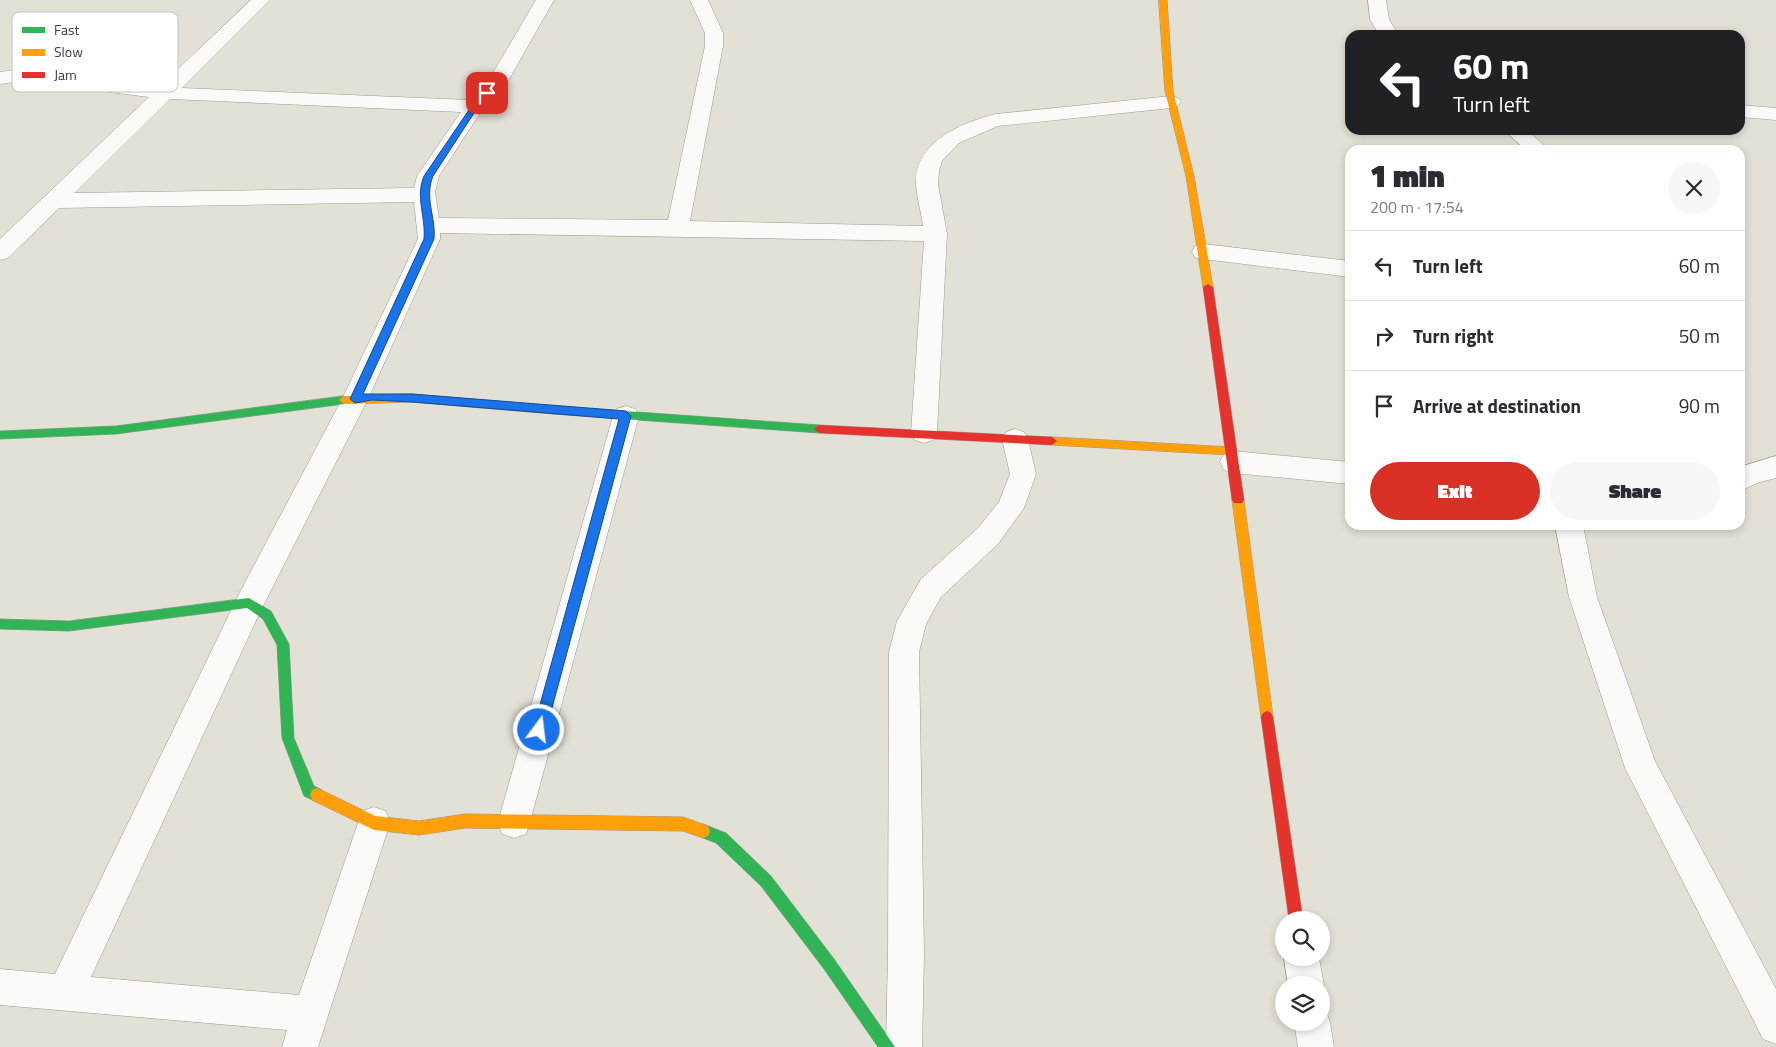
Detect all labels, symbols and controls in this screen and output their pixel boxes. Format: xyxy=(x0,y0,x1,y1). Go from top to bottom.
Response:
legend xyxy=(12,12,178,92)
text: Fast xyxy=(54,19,79,40)
text: 60 m xyxy=(1453,39,1529,93)
text: Slow xyxy=(54,41,83,62)
icon: left xyxy=(1370,50,1435,115)
text: Jam xyxy=(54,64,77,85)
pin xyxy=(466,72,508,114)
icon: arrive xyxy=(473,79,501,107)
text: Turn left xyxy=(1453,87,1530,121)
text: 1 min xyxy=(1370,153,1445,199)
button: close xyxy=(1668,162,1720,214)
text: 200 m · 17:54 xyxy=(1370,195,1464,219)
text: Turn left xyxy=(1413,251,1483,280)
text: 60 m xyxy=(1679,251,1720,280)
icon: left xyxy=(1370,252,1398,280)
text: Turn right xyxy=(1413,321,1494,350)
text: 50 m xyxy=(1679,321,1720,350)
icon: right xyxy=(1370,322,1398,350)
text: Arrive at destination xyxy=(1413,391,1581,420)
text: 90 m xyxy=(1679,391,1720,420)
icon: arrive xyxy=(1370,392,1398,420)
button: Exit xyxy=(1370,462,1540,520)
button: Share xyxy=(1550,462,1720,520)
position arrow xyxy=(512,703,564,755)
map controls xyxy=(1275,911,1330,1031)
button: search xyxy=(1275,911,1330,966)
button: layers xyxy=(1275,976,1330,1031)

